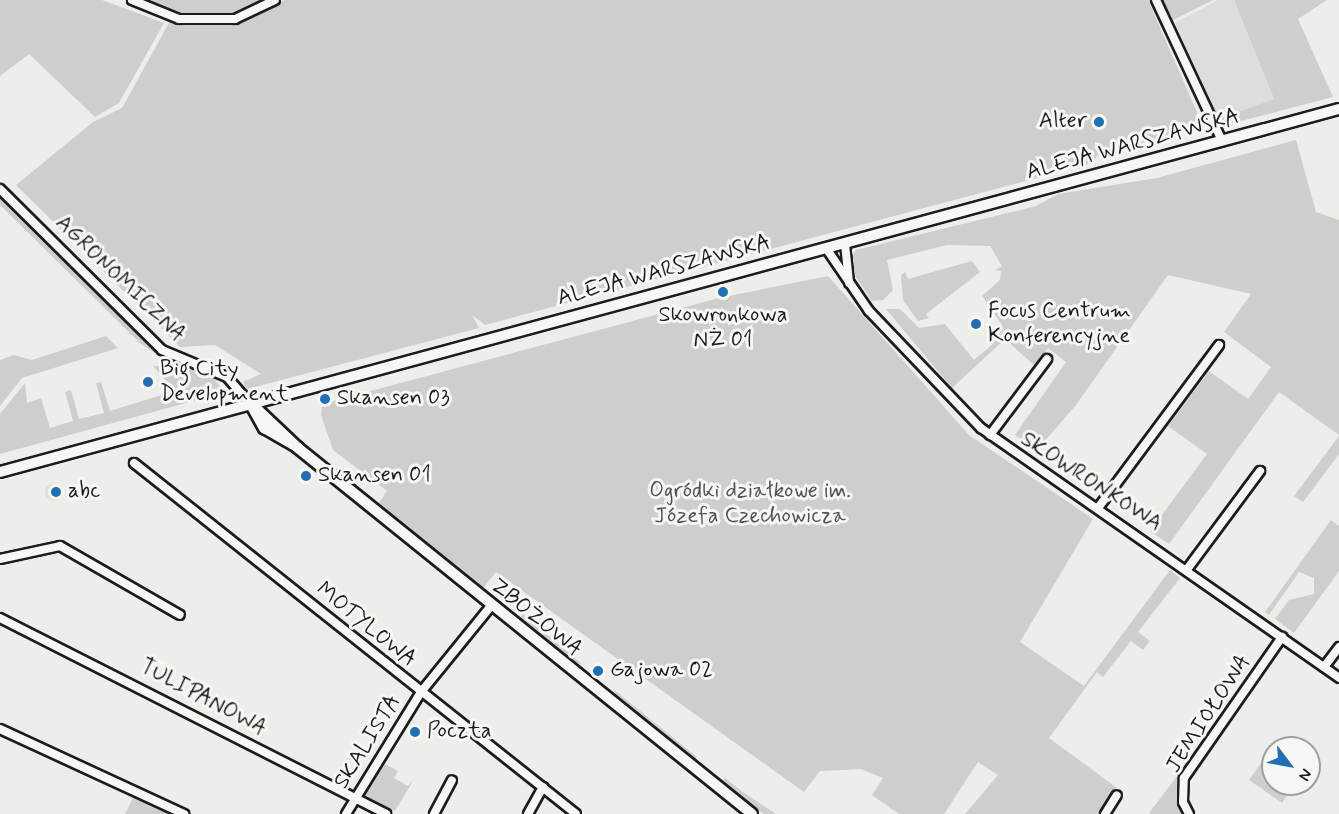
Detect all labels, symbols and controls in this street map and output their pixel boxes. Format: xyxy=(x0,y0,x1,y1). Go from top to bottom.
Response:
street label: ALEJA WARSZAWSKA xyxy=(1021,103,1245,187)
place label: Alter xyxy=(1039,109,1087,135)
marker: Alter xyxy=(1092,115,1106,129)
street label: AGRONOMICZNA xyxy=(49,210,191,348)
street label: ALEJA WARSZAWSKA xyxy=(552,229,776,313)
marker: Skowronkowa NŻ 01 xyxy=(716,285,730,299)
place label: Focus Centrum Konferencyjne xyxy=(988,298,1130,350)
place label: Skowronkowa NŻ 01 xyxy=(659,302,787,354)
marker: Focus Centrum Konferencyjne xyxy=(969,317,983,331)
place label: Big City Development xyxy=(160,356,289,408)
marker: Big City Development xyxy=(141,375,155,389)
place label: Skansen 03 xyxy=(337,386,450,412)
marker: Skansen 03 xyxy=(318,392,332,406)
street label: SKOWRONKOWA xyxy=(1015,426,1167,538)
place label: Skansen 01 xyxy=(318,463,431,489)
marker: Skansen 01 xyxy=(299,469,313,483)
park label: Ogródki działkowe im. Józefa Czechowicza xyxy=(651,478,849,530)
place label: abc xyxy=(68,479,100,505)
marker: abc xyxy=(49,485,63,499)
street label: ZBOŻOWA xyxy=(485,573,587,663)
street label: MOTYLOWA xyxy=(311,577,421,673)
street label: JEMIOŁOWA xyxy=(1161,650,1257,778)
street label: TULIPANOWA xyxy=(135,654,271,742)
place label: Gajowa 02 xyxy=(610,658,713,684)
marker: Gajowa 02 xyxy=(591,664,605,678)
street label: SKALISTA xyxy=(329,690,407,794)
place label: Poczta xyxy=(427,719,491,745)
marker: Poczta xyxy=(408,725,422,739)
north arrow xyxy=(1261,736,1321,796)
text: N xyxy=(1293,765,1317,785)

